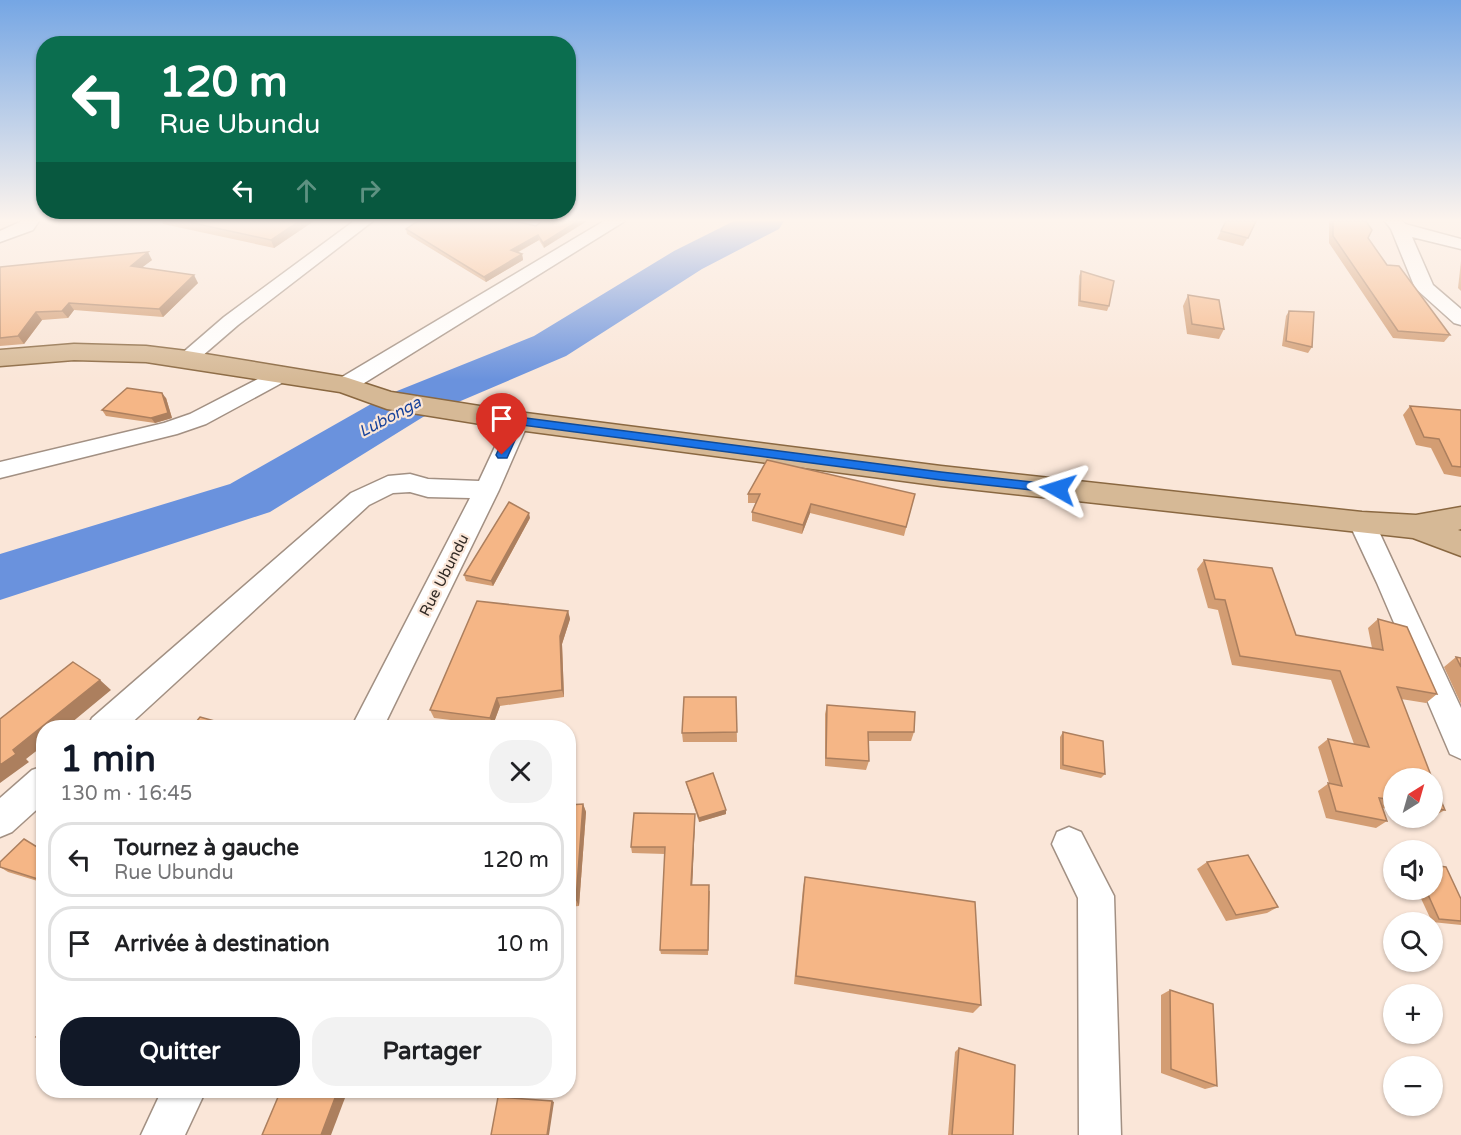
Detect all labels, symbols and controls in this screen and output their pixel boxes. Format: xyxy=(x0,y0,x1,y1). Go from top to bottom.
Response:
text: 120 m xyxy=(159,57,288,108)
icon: left xyxy=(60,60,138,138)
text: Rue Ubundu xyxy=(159,108,321,141)
icon: left xyxy=(227,174,260,207)
icon: ahead xyxy=(290,174,323,207)
icon: right xyxy=(353,174,386,207)
water label: Lubonga xyxy=(355,392,425,442)
pin xyxy=(476,393,527,455)
icon: arrive xyxy=(485,402,518,435)
position arrow xyxy=(1026,457,1090,521)
street label: Rue Ubundu xyxy=(416,531,472,619)
text: 1 min xyxy=(60,738,156,781)
button: close xyxy=(489,740,552,803)
north arrow xyxy=(1383,768,1443,828)
map controls xyxy=(1383,768,1443,1116)
text: 130 m · 16:45 xyxy=(60,782,192,806)
text: Tournez à gauche xyxy=(114,835,299,861)
button: sound xyxy=(1383,840,1443,900)
icon: left xyxy=(63,843,96,876)
text: 120 m xyxy=(482,847,549,873)
text: Rue Ubundu xyxy=(114,861,234,885)
button: search xyxy=(1383,912,1443,972)
icon: arrive xyxy=(63,927,96,960)
text: Arrivée à destination xyxy=(114,931,330,957)
text: 10 m xyxy=(495,931,549,957)
button: + xyxy=(1383,984,1443,1044)
button: Quitter xyxy=(60,1017,300,1086)
button: Partager xyxy=(312,1017,552,1086)
button: − xyxy=(1383,1056,1443,1116)

